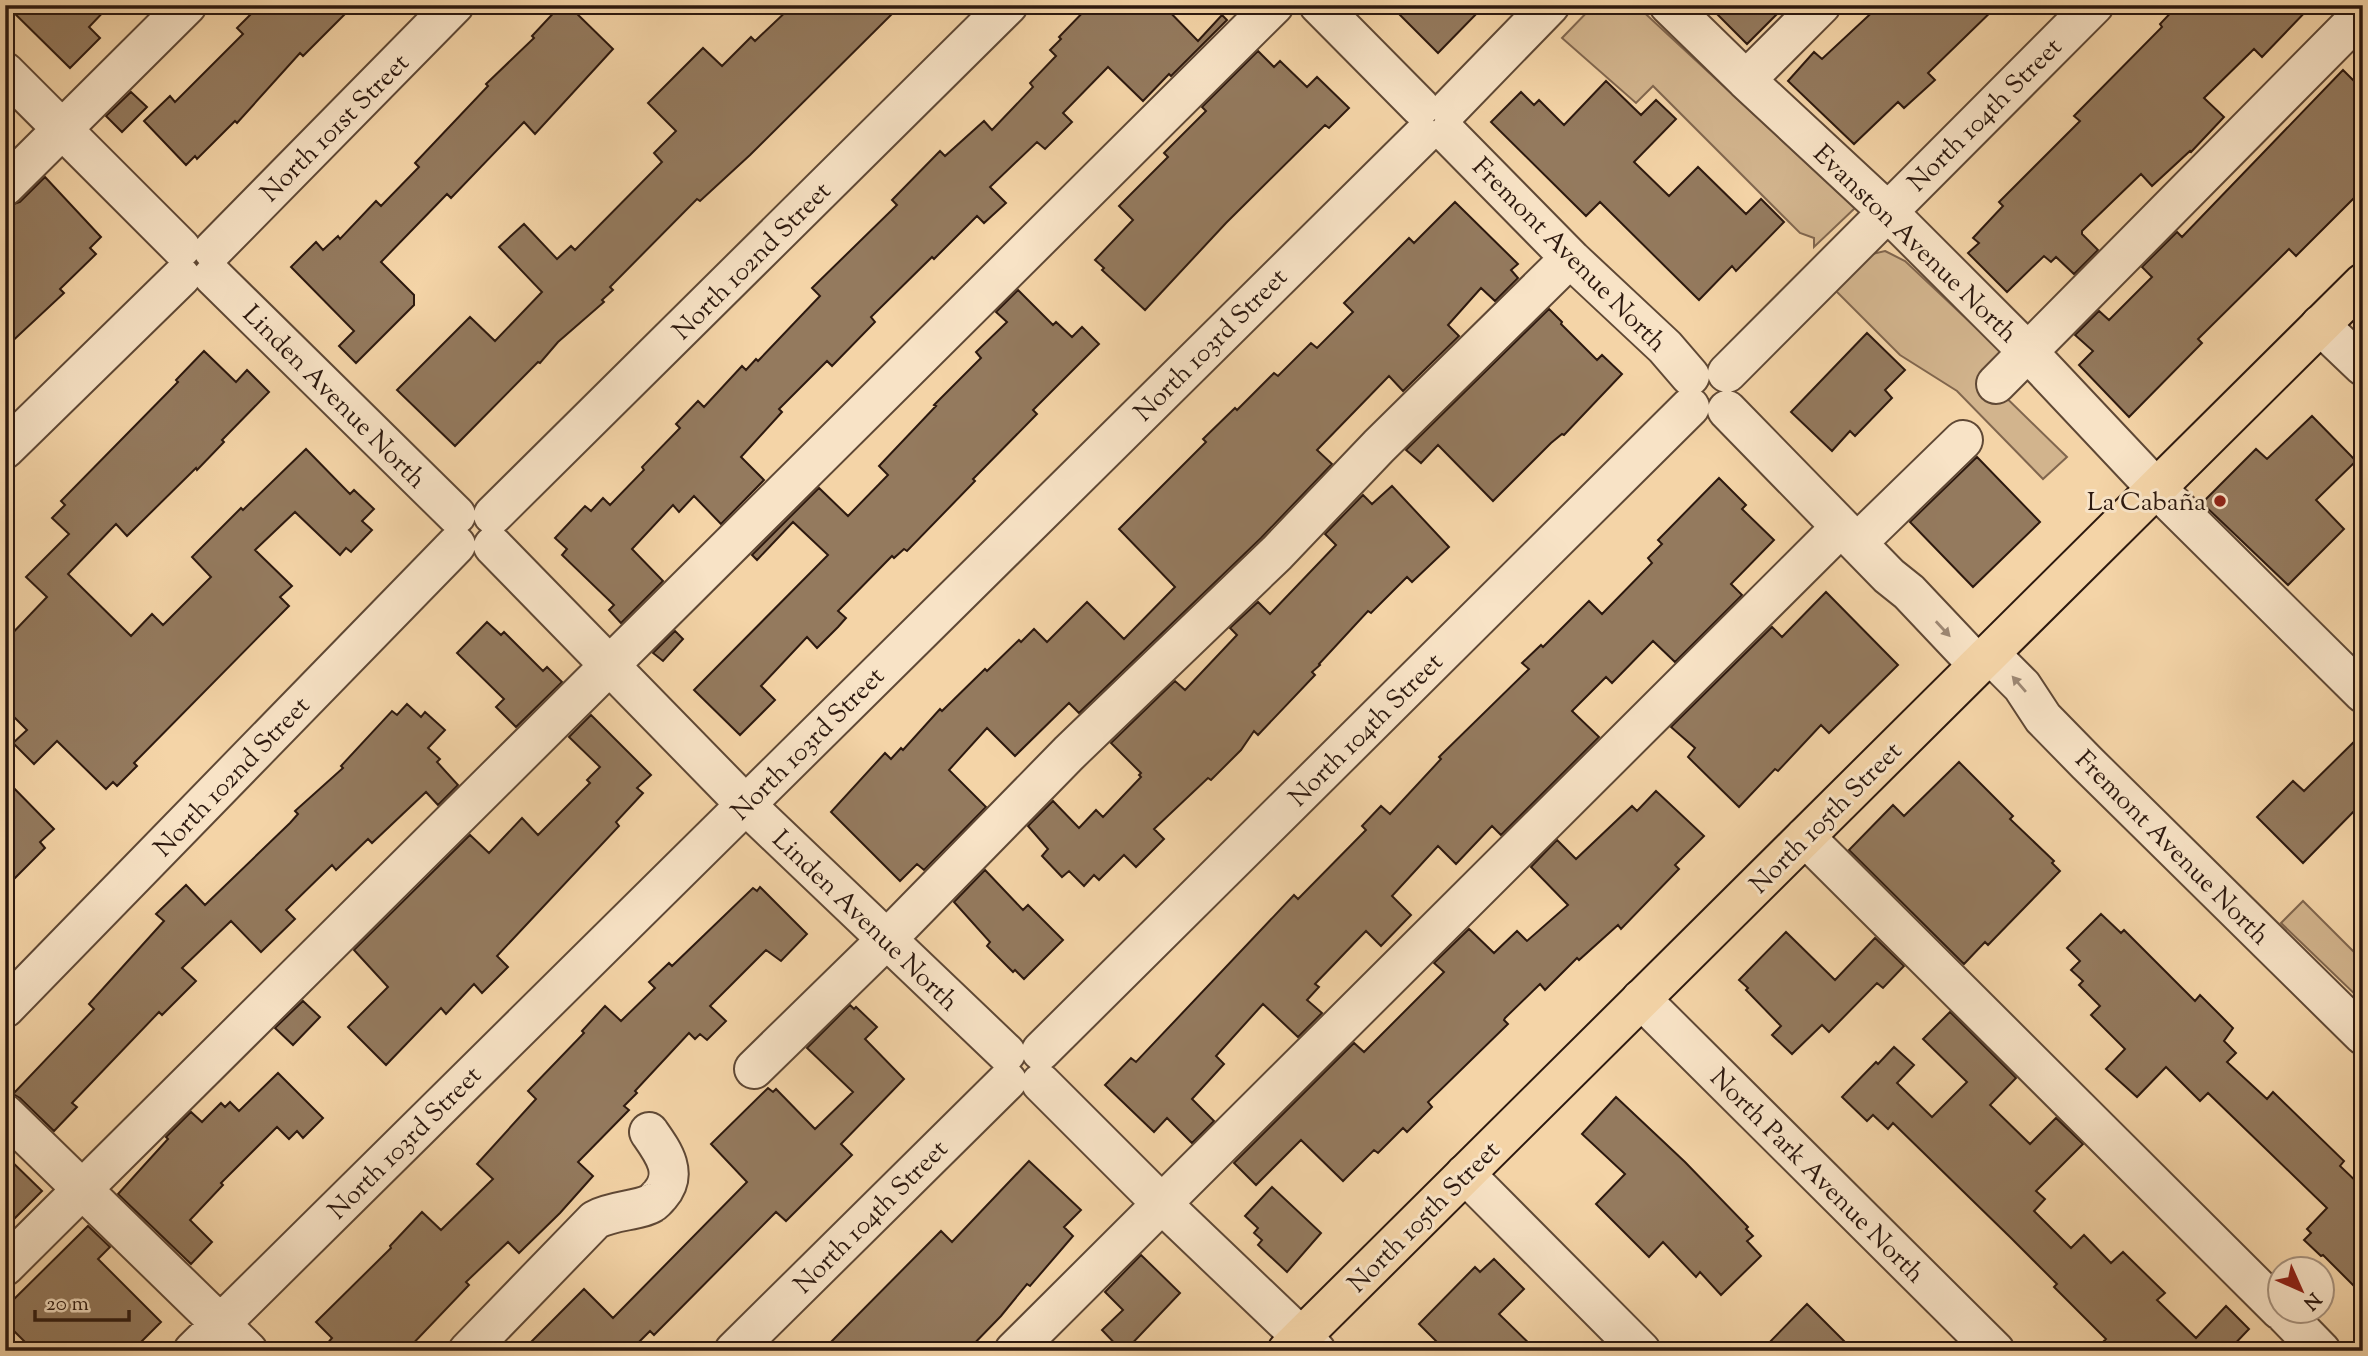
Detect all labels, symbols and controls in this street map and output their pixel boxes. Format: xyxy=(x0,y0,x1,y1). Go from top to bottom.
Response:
street label: North 104th Street xyxy=(1900,30,2071,201)
street label: North 101st Street xyxy=(253,46,418,211)
street label: Evanston Avenue North xyxy=(1804,137,2025,353)
street label: Fremont Avenue North xyxy=(1463,150,1674,361)
street label: North 102nd Street xyxy=(665,174,840,349)
street label: North 103rd Street xyxy=(1127,261,1297,431)
street label: Linden Avenue North xyxy=(233,298,433,498)
place label: La Cabaña xyxy=(2087,485,2206,522)
marker: La Cabaña xyxy=(2212,493,2228,509)
one-way arrow xyxy=(1934,620,1950,637)
street label: North 104th Street xyxy=(1281,645,1452,816)
street label: North 103rd Street xyxy=(724,660,894,830)
one-way arrow xyxy=(2011,675,2027,693)
street label: North 102nd Street xyxy=(146,689,319,866)
street label: North 105th Street xyxy=(1742,734,1911,903)
street label: Fremont Avenue North xyxy=(2066,743,2277,954)
street label: Linden Avenue North xyxy=(763,823,966,1021)
street label: North 103rd Street xyxy=(321,1059,491,1229)
street label: North Park Avenue North xyxy=(1701,1061,1932,1292)
street label: North 104th Street xyxy=(786,1132,957,1303)
street label: North 105th Street xyxy=(1340,1133,1509,1302)
north arrow xyxy=(2266,1254,2336,1324)
scale bar xyxy=(35,1279,130,1323)
text: N xyxy=(2296,1285,2326,1315)
text: 20 m xyxy=(46,1290,89,1320)

